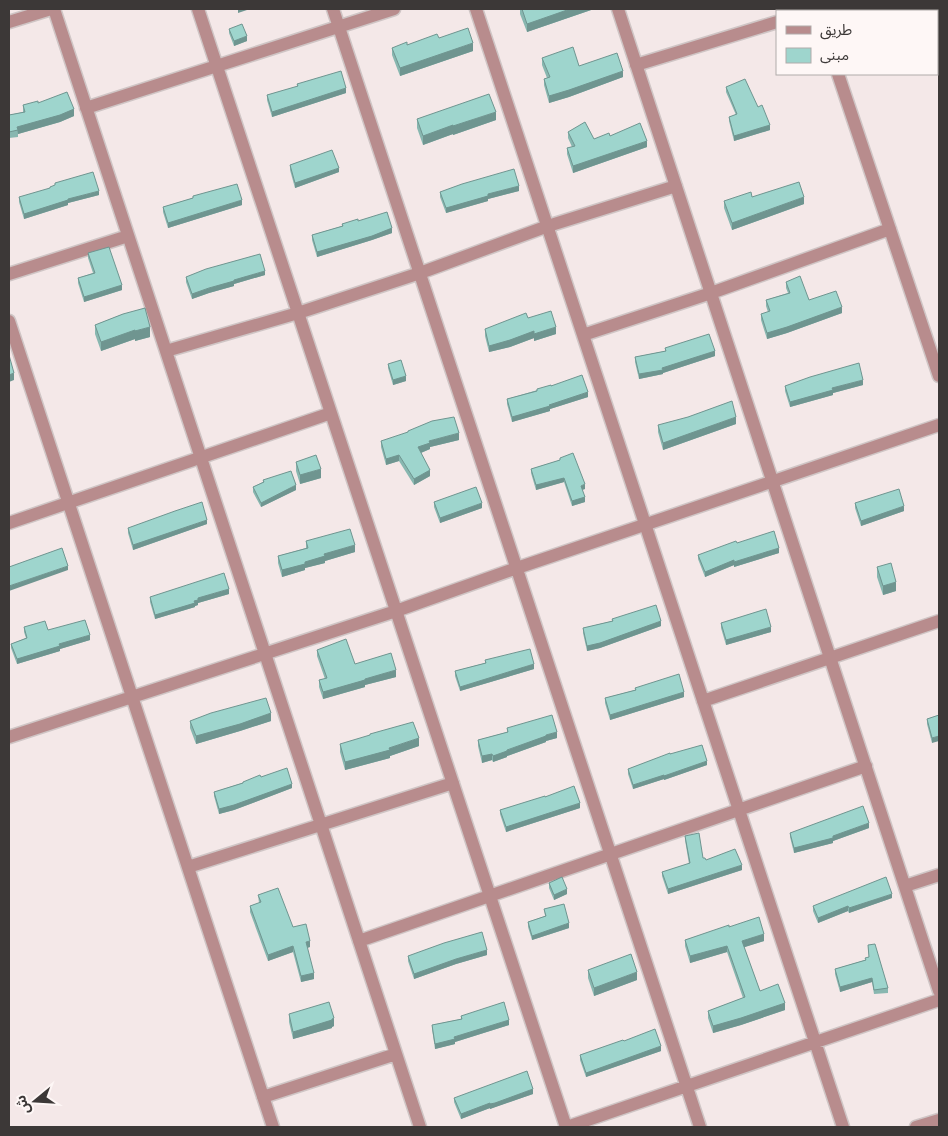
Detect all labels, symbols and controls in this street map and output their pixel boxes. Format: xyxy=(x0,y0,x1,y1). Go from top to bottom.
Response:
legend xyxy=(776,10,938,75)
text: طريق xyxy=(820,21,852,40)
text: مبنى xyxy=(820,46,849,64)
north arrow xyxy=(10,1076,60,1126)
text: ش xyxy=(12,1093,33,1117)

